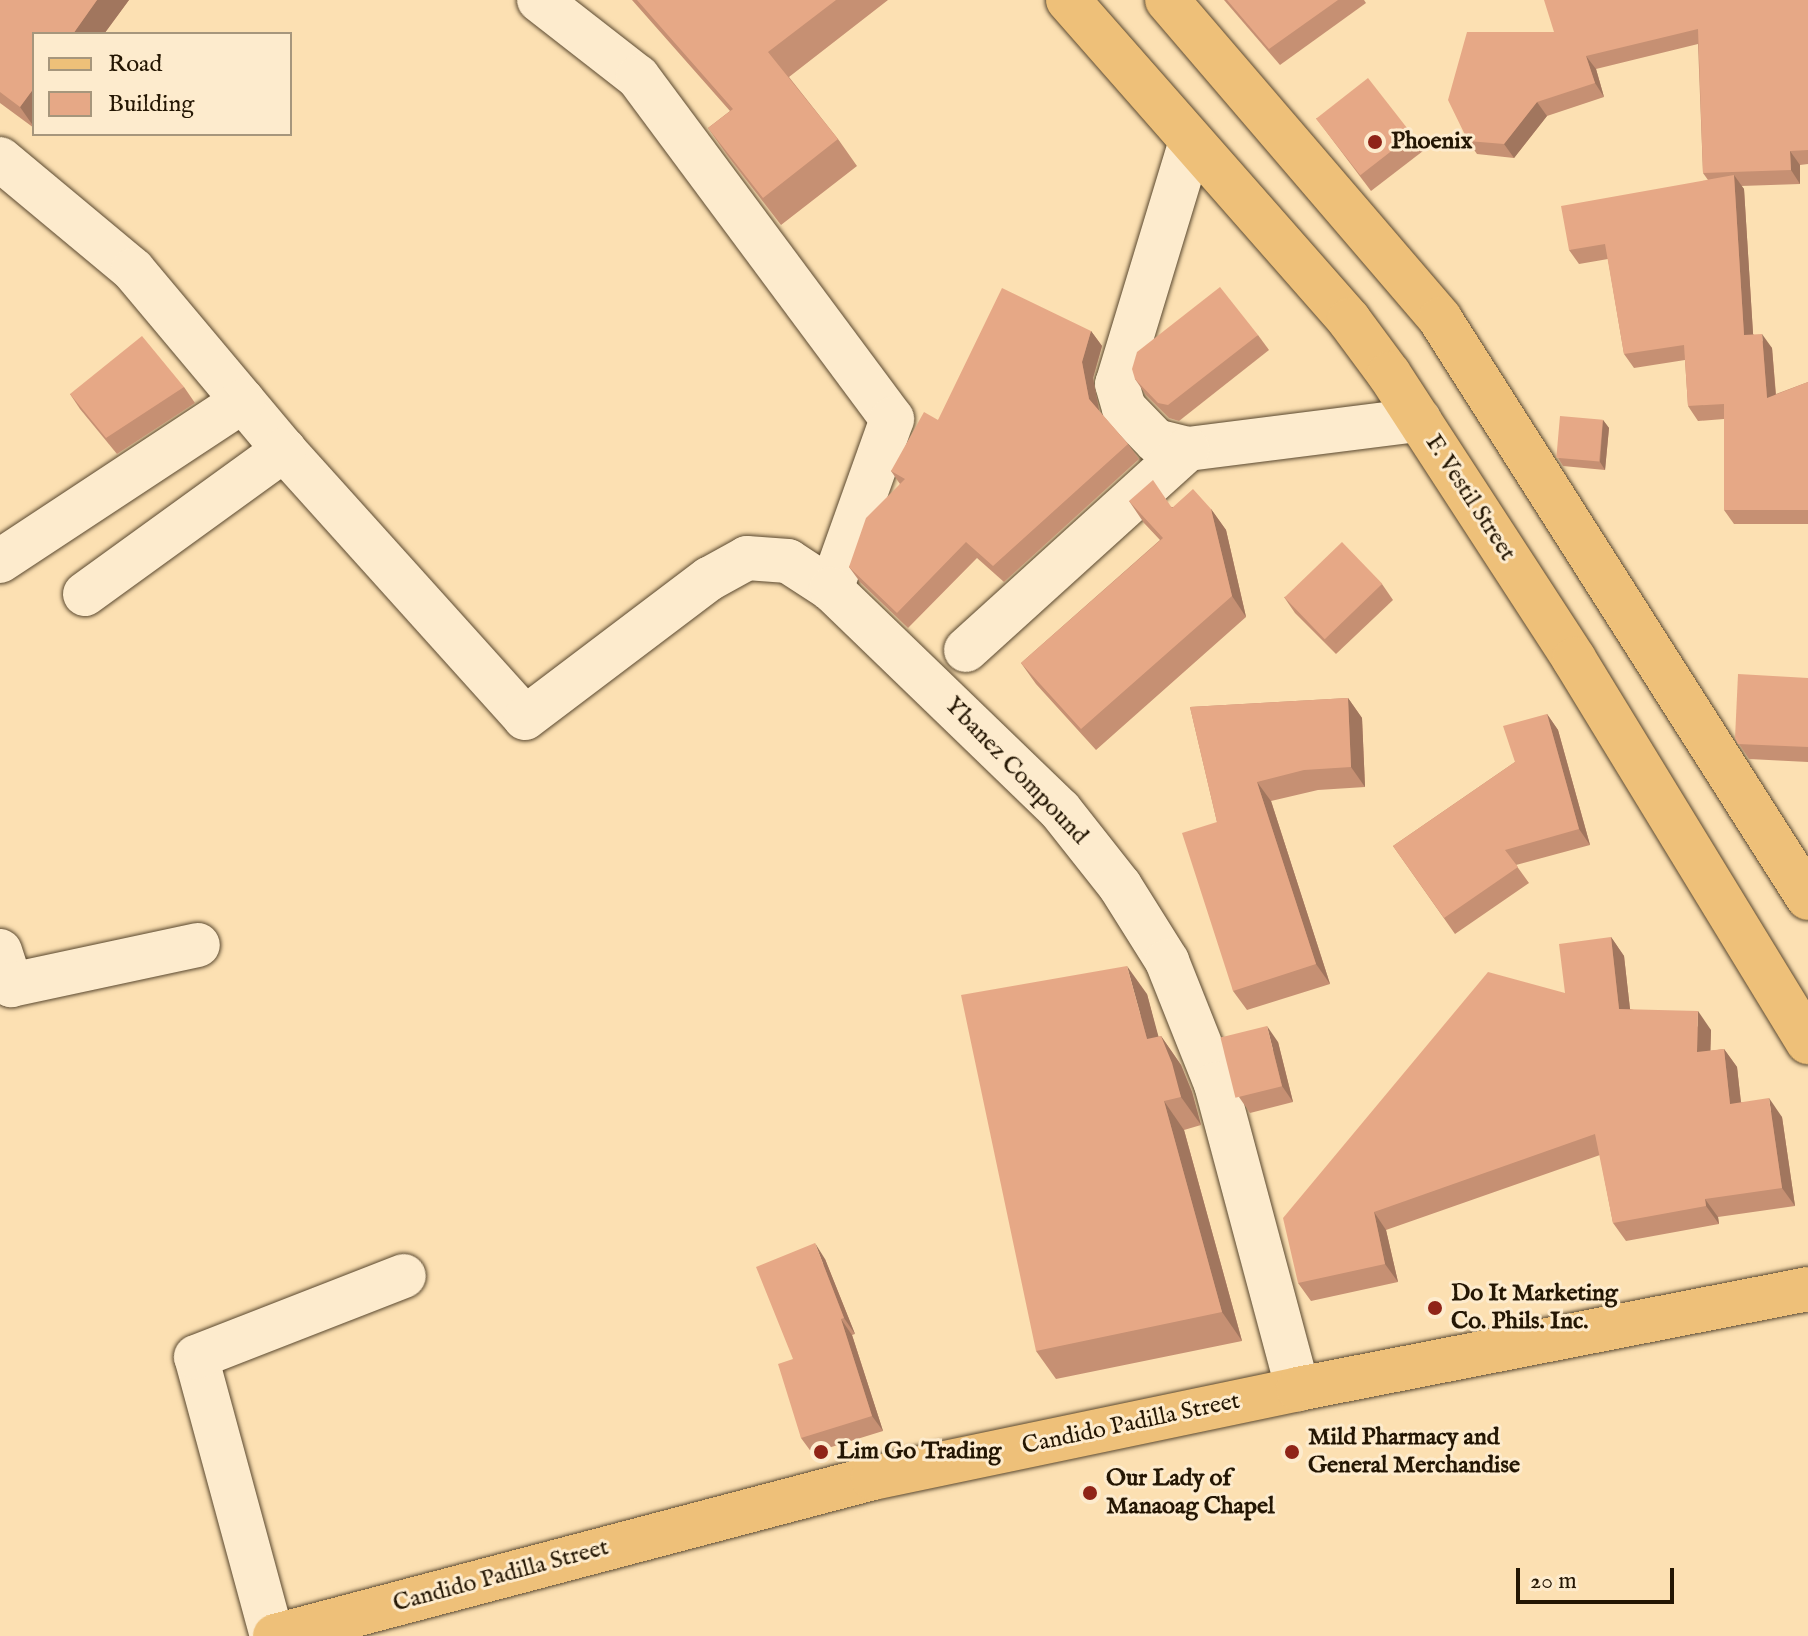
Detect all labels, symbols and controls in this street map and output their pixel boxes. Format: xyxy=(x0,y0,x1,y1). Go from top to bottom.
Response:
legend xyxy=(32,32,292,136)
text: Road xyxy=(108,49,162,80)
text: Building xyxy=(108,89,194,120)
place label: Phoenix xyxy=(1391,128,1472,156)
marker: Phoenix xyxy=(1366,133,1384,151)
street label: F. Vestil Street xyxy=(1419,430,1521,566)
street label: Ybanez Compound xyxy=(938,691,1094,851)
place label: Do It Marketing Co. Phils. Inc. xyxy=(1451,1280,1618,1336)
marker: Do It Marketing Co. Phils. Inc. xyxy=(1426,1299,1444,1317)
street label: Candido Padilla Street xyxy=(1019,1387,1243,1461)
place label: Mild Pharmacy and General Merchandise xyxy=(1308,1424,1520,1480)
place label: Lim Go Trading xyxy=(837,1438,1001,1466)
marker: Lim Go Trading xyxy=(812,1443,830,1461)
marker: Mild Pharmacy and General Merchandise xyxy=(1283,1443,1301,1461)
place label: Our Lady of Manaoag Chapel xyxy=(1106,1465,1275,1521)
marker: Our Lady of Manaoag Chapel xyxy=(1081,1484,1099,1502)
street label: Candido Padilla Street xyxy=(390,1533,612,1619)
scale bar xyxy=(1520,1552,1678,1602)
text: 20 m xyxy=(1530,1566,1577,1597)

